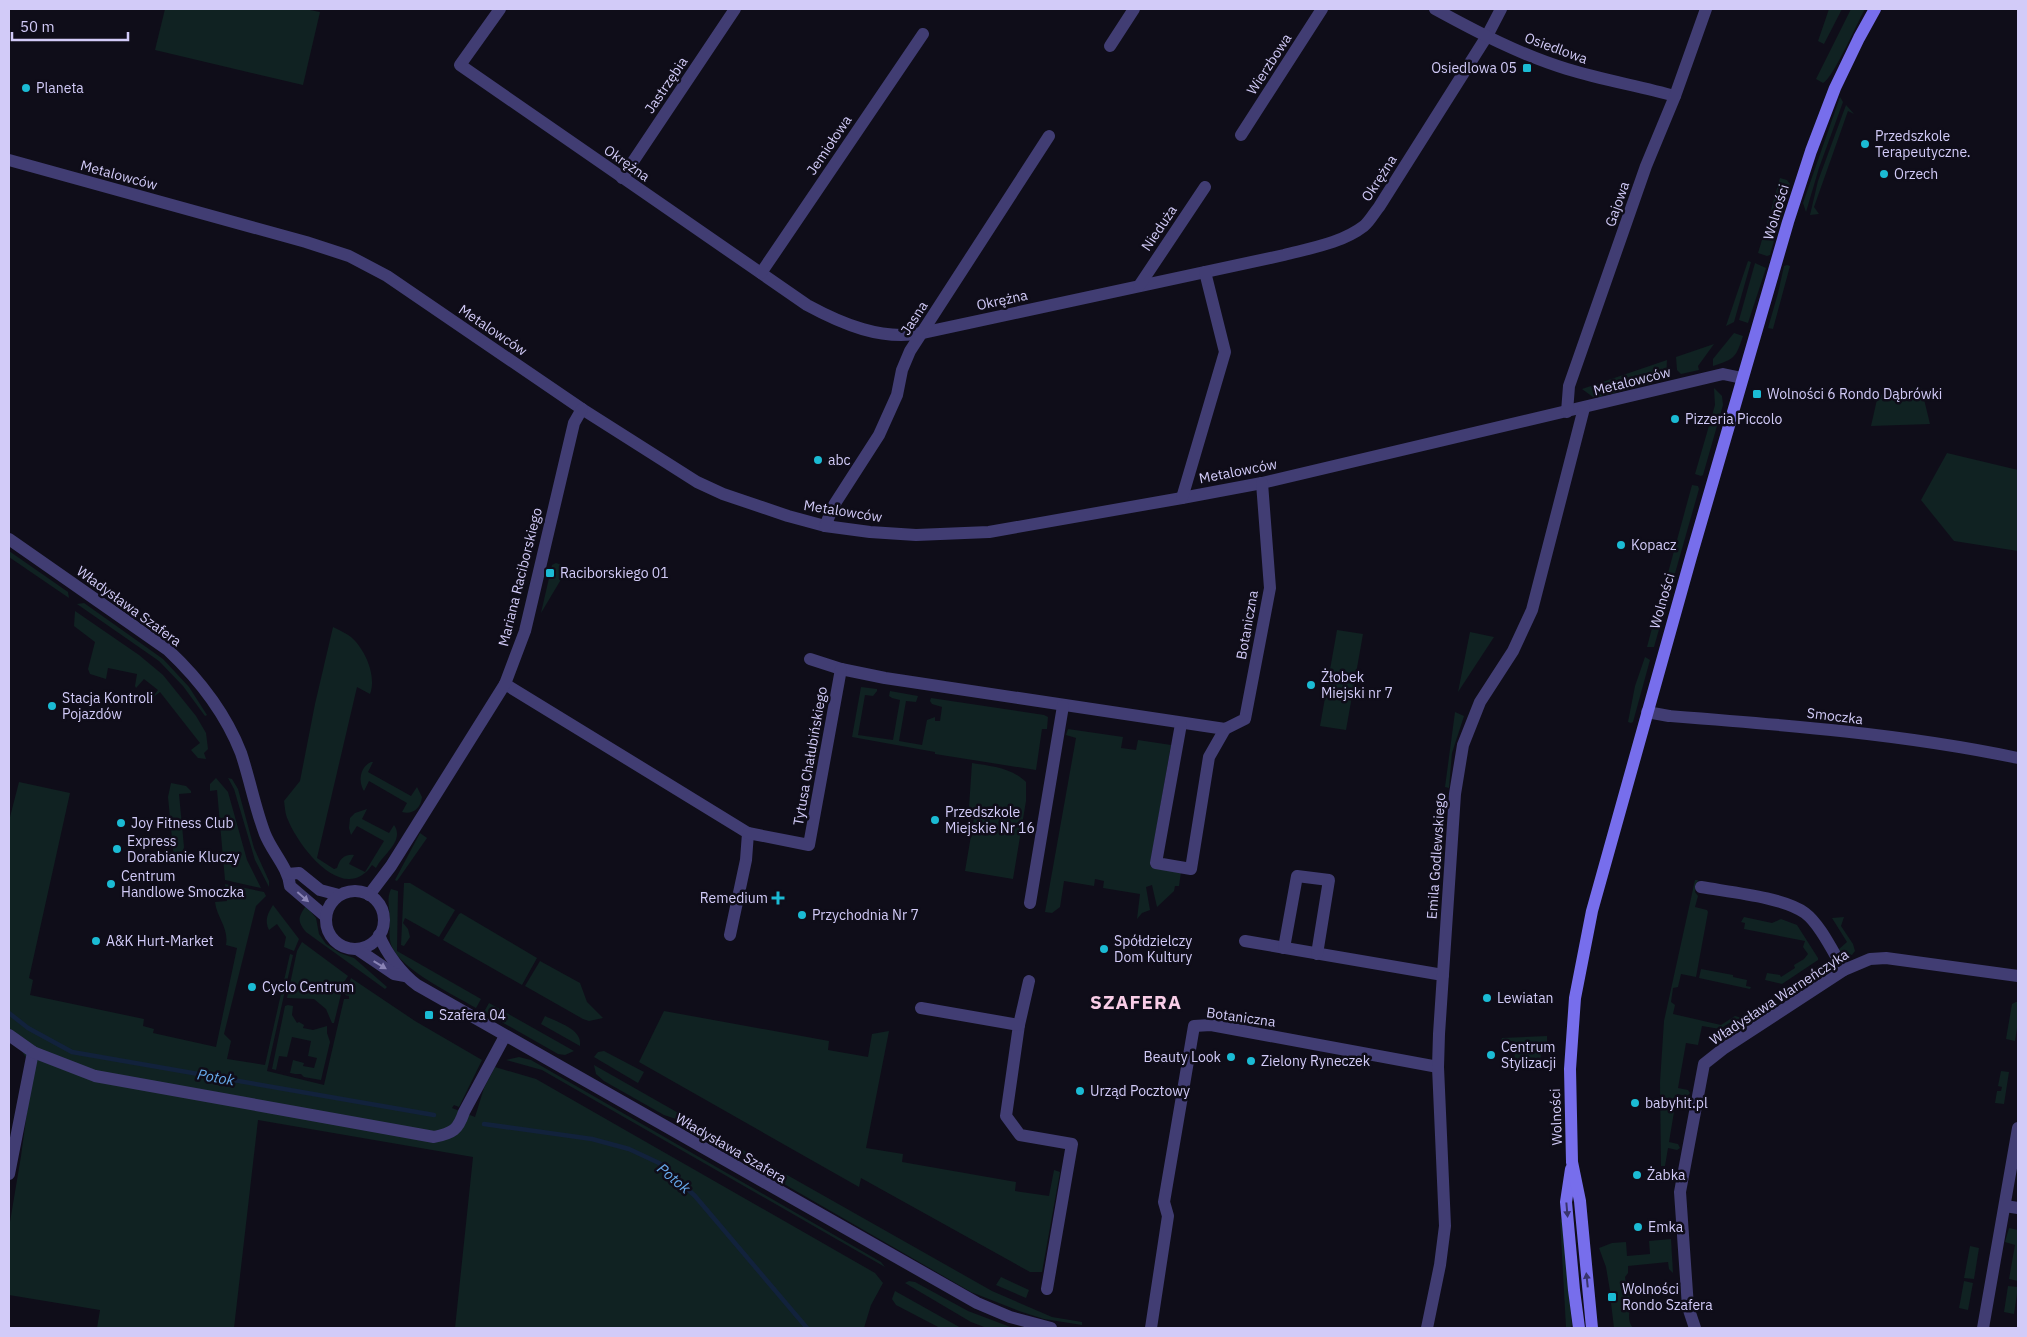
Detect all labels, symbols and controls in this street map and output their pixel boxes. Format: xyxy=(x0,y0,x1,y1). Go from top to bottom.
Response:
scale bar xyxy=(12,10,129,42)
text: 50 m xyxy=(20,17,55,36)
street label: Osiedlowa xyxy=(1522,28,1590,68)
street label: Wierzbowa xyxy=(1243,30,1296,98)
street label: Jastrzębia xyxy=(640,53,692,117)
place label: Osiedlowa 05 xyxy=(1431,59,1517,77)
marker: Osiedlowa 05 xyxy=(1521,62,1533,74)
place label: Planeta xyxy=(36,79,84,97)
marker: Planeta xyxy=(20,82,32,94)
street label: Jemiołowa xyxy=(802,111,856,178)
place label: Przedszkole Terapeutyczne. xyxy=(1875,127,1971,161)
marker: Przedszkole Terapeutyczne. xyxy=(1859,138,1871,150)
street label: Okrężna xyxy=(601,141,654,186)
street label: Okrężna xyxy=(1357,151,1401,205)
street label: Metalowców xyxy=(78,156,160,194)
place label: Orzech xyxy=(1894,165,1938,183)
marker: Orzech xyxy=(1878,168,1890,180)
street label: Gajowa xyxy=(1601,179,1633,229)
street label: Wolności xyxy=(1759,182,1793,242)
street label: Nieduża xyxy=(1137,201,1181,254)
street label: Okrężna xyxy=(975,286,1030,314)
street label: Jasna xyxy=(896,297,932,338)
street label: Metalowców xyxy=(455,300,531,360)
street label: Metalowców xyxy=(1591,363,1673,399)
place label: Wolności 6 Rondo Dąbrówki xyxy=(1767,385,1942,403)
marker: Wolności 6 Rondo Dąbrówki xyxy=(1751,388,1763,400)
place label: Pizzeria Piccolo xyxy=(1685,410,1782,428)
marker: Pizzeria Piccolo xyxy=(1669,413,1681,425)
place label: abc xyxy=(828,451,851,469)
marker: abc xyxy=(812,454,824,466)
street label: Metalowców xyxy=(1197,455,1279,487)
street label: Metalowców xyxy=(802,496,884,526)
street label: Mariana Raciborskiego xyxy=(494,506,546,648)
place label: Kopacz xyxy=(1631,536,1677,554)
marker: Kopacz xyxy=(1615,539,1627,551)
street label: Władysława Szafera xyxy=(73,562,185,650)
place label: Raciborskiego 01 xyxy=(560,564,669,582)
marker: Raciborskiego 01 xyxy=(544,567,556,579)
street label: Wolności xyxy=(1645,571,1679,631)
street label: Botaniczna xyxy=(1232,589,1262,661)
place label: Żłobek Miejski nr 7 xyxy=(1321,668,1393,702)
marker: Żłobek Miejski nr 7 xyxy=(1305,679,1317,691)
street label: Tytusa Chałubińskiego xyxy=(789,685,831,827)
place label: Stacja Kontroli Pojazdów xyxy=(62,689,153,723)
marker: Stacja Kontroli Pojazdów xyxy=(46,700,58,712)
street label: Smoczka xyxy=(1806,704,1865,728)
street label: Emila Godlewskiego xyxy=(1423,792,1449,920)
place label: Przedszkole Miejskie Nr 16 xyxy=(945,803,1035,837)
place label: Joy Fitness Club xyxy=(131,814,234,832)
marker: Przedszkole Miejskie Nr 16 xyxy=(929,814,941,826)
marker: Joy Fitness Club xyxy=(115,817,127,829)
place label: Express Dorabianie Kluczy xyxy=(127,832,240,866)
marker: Express Dorabianie Kluczy xyxy=(111,843,123,855)
place label: Centrum Handlowe Smoczka xyxy=(121,867,245,901)
marker: Centrum Handlowe Smoczka xyxy=(105,878,117,890)
place label: Remedium xyxy=(700,889,768,907)
one-way arrow xyxy=(297,891,309,903)
marker: Remedium xyxy=(772,892,784,904)
place label: Przychodnia Nr 7 xyxy=(812,906,919,924)
marker: Przychodnia Nr 7 xyxy=(796,909,808,921)
place label: A&K Hurt-Market xyxy=(106,932,214,950)
place label: Spółdzielczy Dom Kultury xyxy=(1114,932,1192,966)
marker: A&K Hurt-Market xyxy=(90,935,102,947)
marker: Spółdzielczy Dom Kultury xyxy=(1098,943,1110,955)
street label: Władysława Warneńczyka xyxy=(1706,945,1852,1049)
one-way arrow xyxy=(374,960,387,969)
place label: Cyclo Centrum xyxy=(262,978,354,996)
marker: Cyclo Centrum xyxy=(246,981,258,993)
place label: Lewiatan xyxy=(1497,989,1554,1007)
district label: SZAFERA xyxy=(1090,990,1182,1014)
marker: Lewiatan xyxy=(1481,992,1493,1004)
street label: Botaniczna xyxy=(1205,1003,1277,1031)
place label: Szafera 04 xyxy=(439,1006,506,1024)
marker: Szafera 04 xyxy=(423,1009,435,1021)
place label: Centrum Stylizacji xyxy=(1501,1038,1556,1072)
place label: Beauty Look xyxy=(1144,1048,1222,1066)
marker: Centrum Stylizacji xyxy=(1485,1049,1497,1061)
marker: Beauty Look xyxy=(1225,1051,1237,1063)
place label: Zielony Ryneczek xyxy=(1261,1052,1371,1070)
marker: Zielony Ryneczek xyxy=(1245,1055,1257,1067)
water label: Potok xyxy=(196,1064,236,1090)
place label: Urząd Pocztowy xyxy=(1090,1082,1190,1100)
marker: Urząd Pocztowy xyxy=(1074,1085,1086,1097)
street label: Wolności xyxy=(1546,1088,1566,1146)
place label: babyhit.pl xyxy=(1645,1094,1708,1112)
marker: babyhit.pl xyxy=(1629,1097,1641,1109)
street label: Władysława Szafera xyxy=(672,1109,790,1187)
water label: Potok xyxy=(654,1159,695,1197)
place label: Żabka xyxy=(1647,1166,1686,1184)
marker: Żabka xyxy=(1631,1169,1643,1181)
one-way arrow xyxy=(1563,1202,1571,1218)
place label: Emka xyxy=(1648,1218,1684,1236)
marker: Emka xyxy=(1632,1221,1644,1233)
one-way arrow xyxy=(1583,1272,1591,1288)
place label: Wolności Rondo Szafera xyxy=(1622,1280,1713,1314)
marker: Wolności Rondo Szafera xyxy=(1606,1291,1618,1303)

